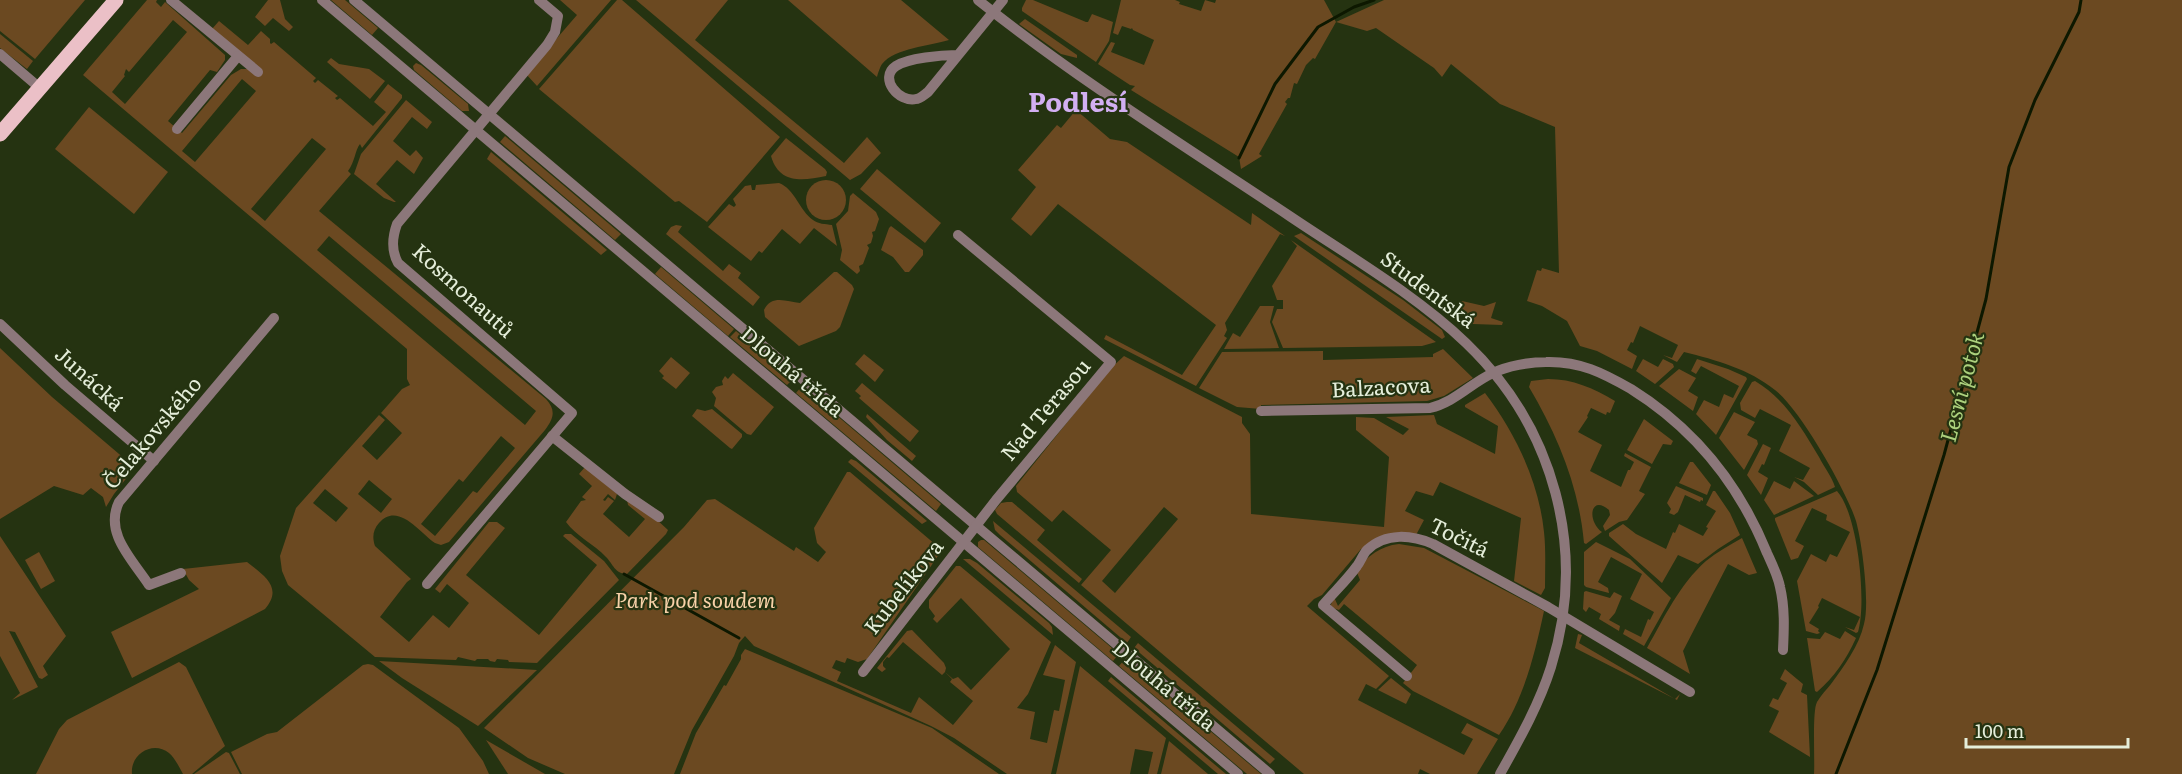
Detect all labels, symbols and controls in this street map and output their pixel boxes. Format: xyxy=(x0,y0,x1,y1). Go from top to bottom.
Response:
district label: Podlesí xyxy=(1028,80,1128,120)
street label: Kosmonautů xyxy=(407,235,523,344)
street label: Studentská xyxy=(1375,242,1484,335)
street label: Dlouhá třída xyxy=(735,317,853,423)
water label: Lesní potok xyxy=(1930,328,1991,445)
street label: Junácká xyxy=(49,338,133,417)
street label: Nad Terasou xyxy=(992,350,1096,466)
street label: Balzacova xyxy=(1330,367,1432,404)
street label: Čelakovského xyxy=(95,368,208,495)
street label: Točitá xyxy=(1425,508,1496,564)
street label: Kubelíkova xyxy=(855,531,949,640)
park label: Park pod soudem xyxy=(615,583,776,614)
street label: Dlouhá třída xyxy=(1107,631,1225,737)
scale bar xyxy=(1966,711,2128,749)
text: 100 m xyxy=(1975,717,2024,744)

